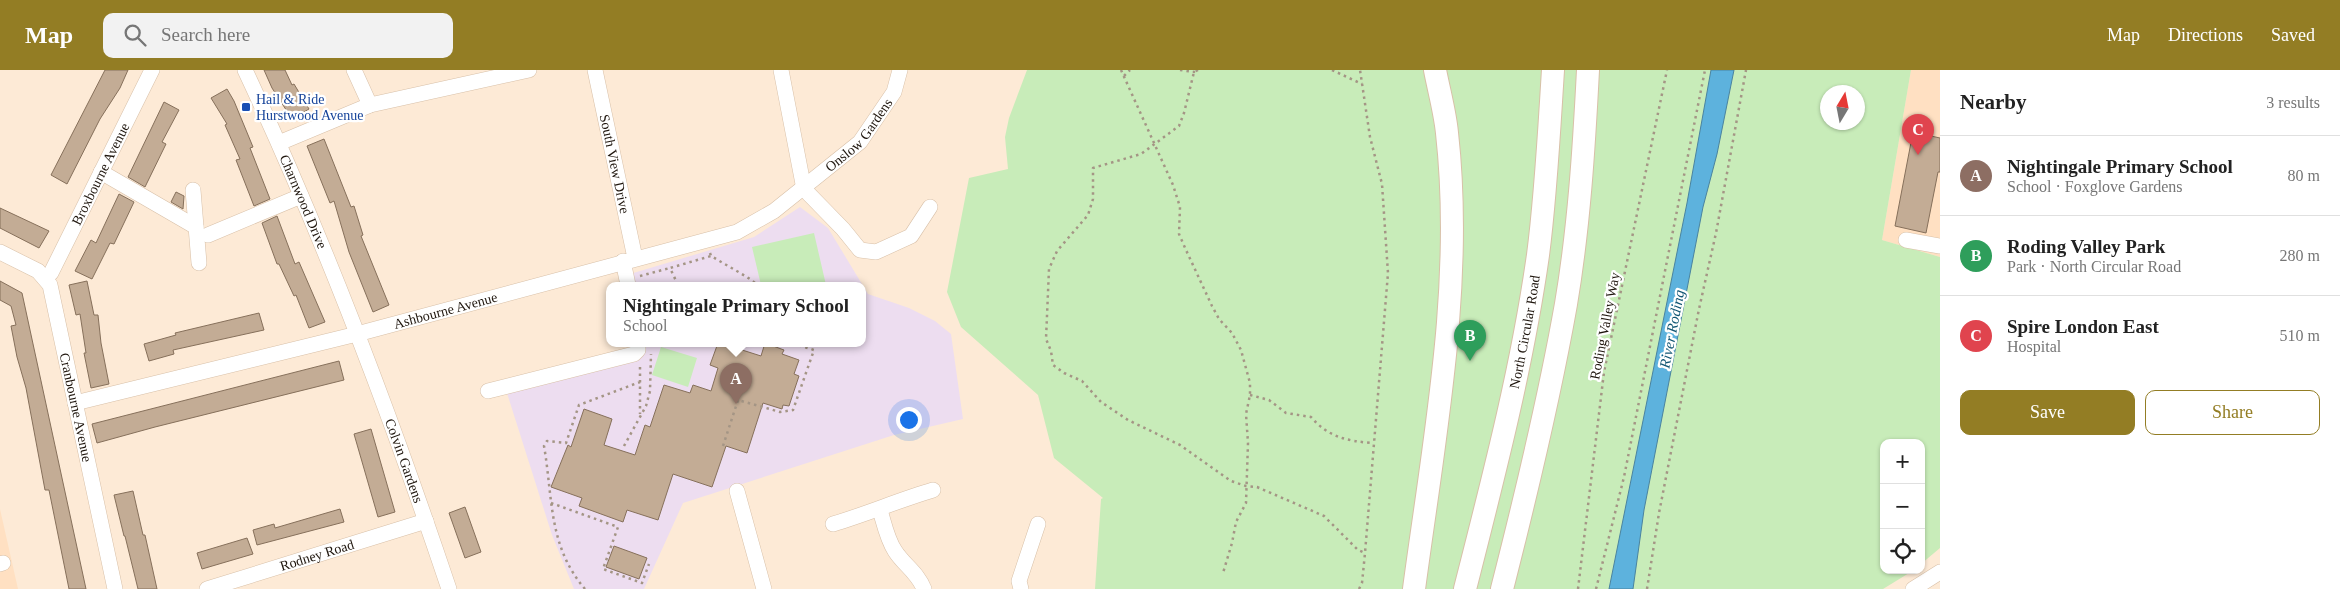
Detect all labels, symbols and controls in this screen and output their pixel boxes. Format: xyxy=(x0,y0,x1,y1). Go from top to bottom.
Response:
search box xyxy=(103,13,453,58)
icon: search xyxy=(121,21,149,49)
text: Map xyxy=(25,22,73,48)
text: Search here xyxy=(161,24,250,45)
text: Map xyxy=(2107,25,2140,45)
text: Directions xyxy=(2168,25,2243,45)
text: Saved xyxy=(2271,25,2315,45)
north arrow xyxy=(1820,85,1865,130)
text: Nearby xyxy=(1960,90,2027,114)
place label: Hail & Ride Hurstwood Avenue xyxy=(256,92,363,123)
text: 3 results xyxy=(2266,94,2320,111)
street label: Onslow Gardens xyxy=(822,95,895,174)
marker: Hail & Ride Hurstwood Avenue xyxy=(240,101,252,113)
street label: South View Drive xyxy=(597,113,633,215)
pin: C xyxy=(1902,114,1934,155)
street label: Broxbourne Avenue xyxy=(69,120,132,227)
street label: Charnwood Drive xyxy=(277,152,330,251)
text: Nightingale Primary School xyxy=(2007,156,2233,177)
text: A xyxy=(1970,167,1982,184)
text: 80 m xyxy=(2288,167,2320,184)
text: School · Foxglove Gardens xyxy=(2007,178,2183,195)
text: Roding Valley Park xyxy=(2007,236,2165,257)
text: B xyxy=(1971,247,1981,264)
text: 280 m xyxy=(2280,247,2320,264)
text: Park · North Circular Road xyxy=(2007,258,2181,275)
street label: Roding Valley Way xyxy=(1587,271,1623,381)
street label: North Circular Road xyxy=(1506,274,1542,390)
popup xyxy=(606,282,866,347)
water label: River Roding xyxy=(1656,288,1688,371)
street label: Ashbourne Avenue xyxy=(392,289,499,331)
text: Nightingale Primary School xyxy=(623,295,849,316)
text: Spire London East xyxy=(2007,316,2159,337)
text: School xyxy=(623,317,668,334)
pin: B xyxy=(1454,320,1486,361)
text: C xyxy=(1970,327,1982,344)
text: 510 m xyxy=(2280,327,2320,344)
text: Hospital xyxy=(2007,338,2061,355)
street label: Cranbourne Avenue xyxy=(57,351,95,463)
pin: A xyxy=(720,363,752,404)
button: Save xyxy=(1960,390,2135,435)
button: Share xyxy=(2145,390,2320,435)
your location xyxy=(896,407,922,433)
street label: Colvin Gardens xyxy=(382,416,426,505)
map controls xyxy=(1880,439,1925,574)
button: + xyxy=(1880,439,1925,484)
button: − xyxy=(1880,484,1925,529)
button: locate xyxy=(1880,529,1925,574)
street label: Rodney Road xyxy=(278,536,356,573)

